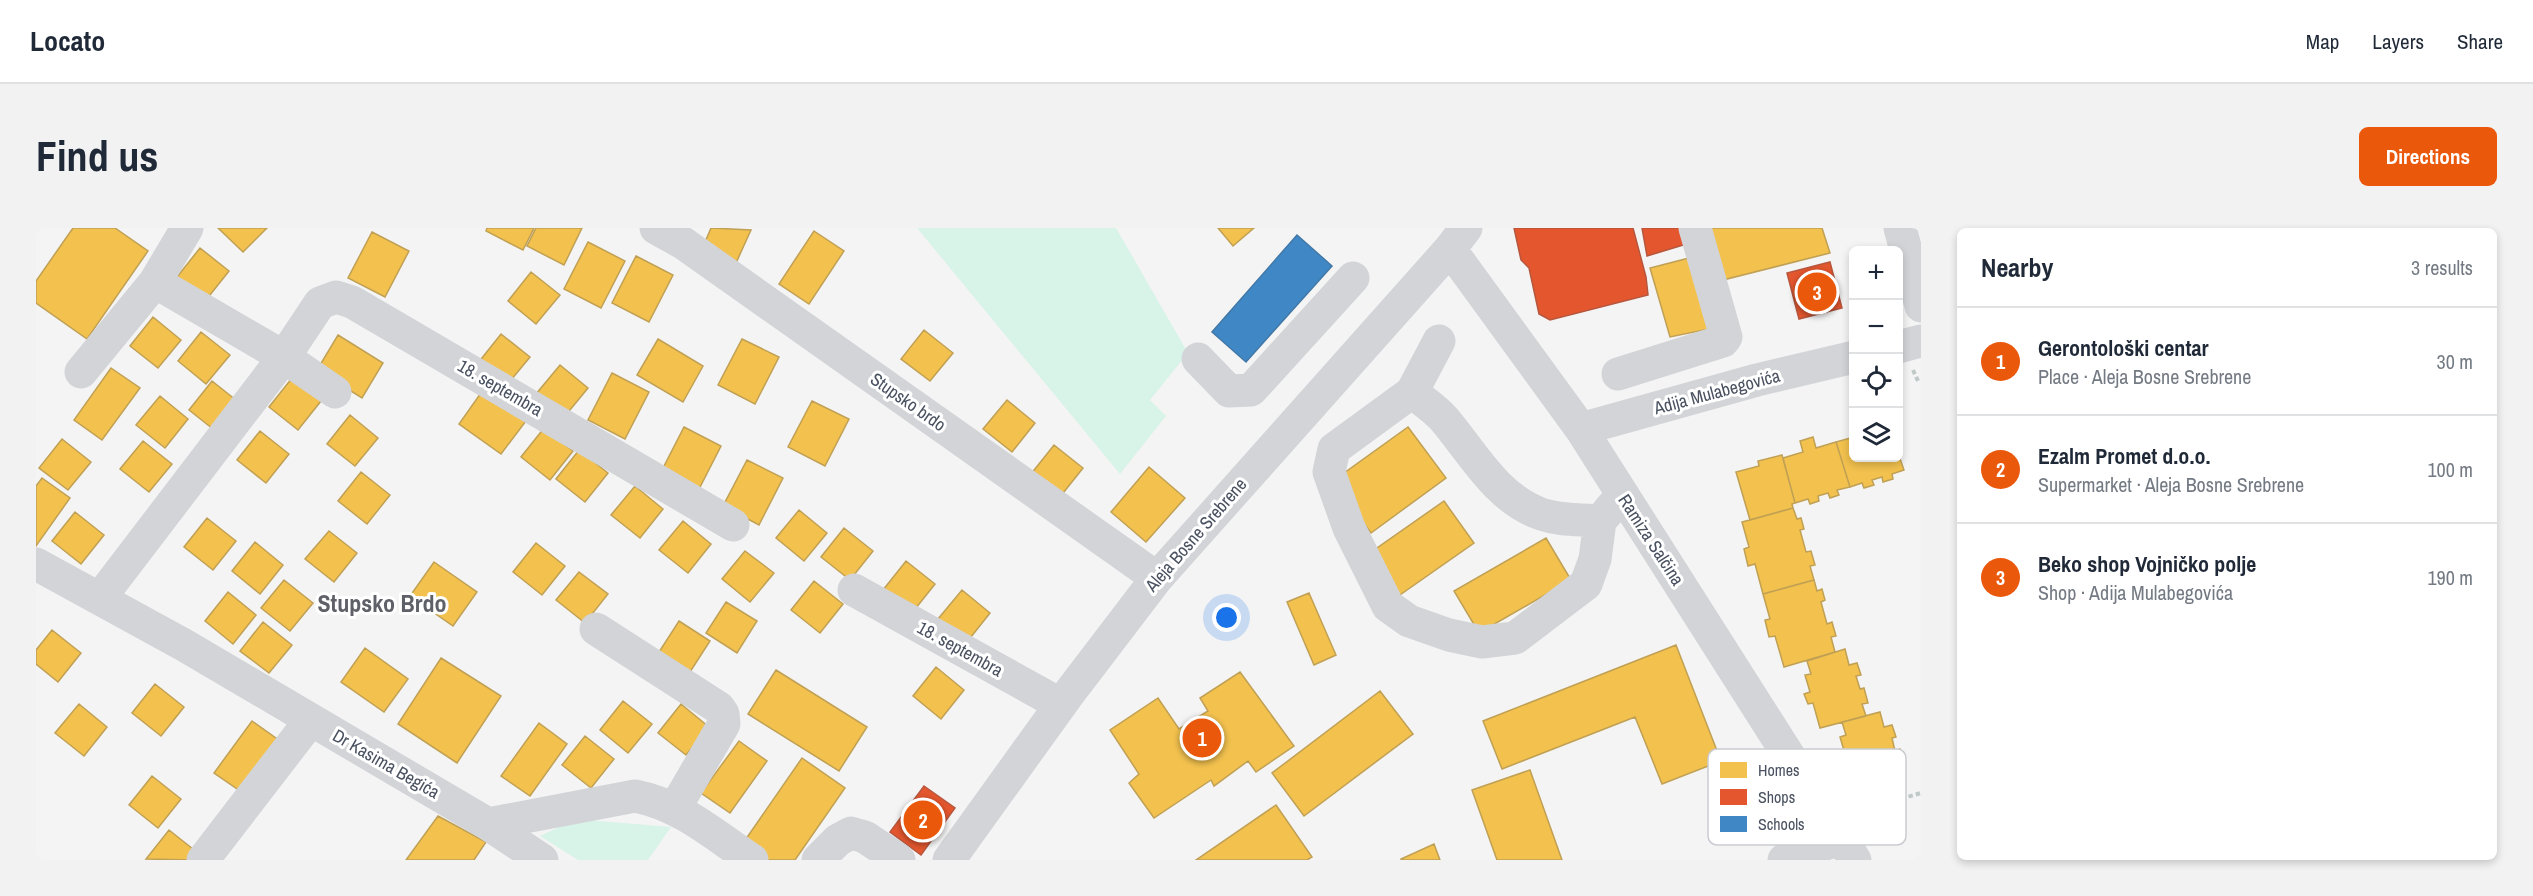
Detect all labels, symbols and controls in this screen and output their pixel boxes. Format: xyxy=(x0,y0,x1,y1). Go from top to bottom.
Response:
text: Locato xyxy=(30,22,105,60)
text: Map xyxy=(2306,27,2339,56)
text: Layers xyxy=(2372,27,2424,56)
text: Share xyxy=(2457,27,2503,56)
button: Directions xyxy=(2359,127,2497,186)
text: Find us xyxy=(36,128,158,184)
map controls xyxy=(1849,246,1903,462)
button: + xyxy=(1849,246,1903,300)
text: Nearby xyxy=(1981,250,2053,285)
text: 3 results xyxy=(2411,254,2473,281)
pin: 3 xyxy=(1798,270,1836,314)
button: − xyxy=(1849,300,1903,354)
text: Gerontološki centar xyxy=(2038,333,2208,363)
text: 1 xyxy=(1996,348,2005,375)
text: 30 m xyxy=(2437,348,2473,375)
street label: 18. septembra xyxy=(453,353,547,422)
button: locate xyxy=(1849,354,1903,408)
street label: Adija Mulabegovića xyxy=(1650,363,1783,421)
text: Place · Aleja Bosne Srebrene xyxy=(2038,363,2251,390)
street label: Stupsko brdo xyxy=(865,366,951,437)
button: layers xyxy=(1849,408,1903,462)
text: Ezalm Promet d.o.o. xyxy=(2038,441,2210,471)
text: 2 xyxy=(1996,456,2005,483)
text: 100 m xyxy=(2427,456,2473,483)
text: Supermarket · Aleja Bosne Srebrene xyxy=(2038,471,2304,498)
street label: Aleja Bosne Srebrene xyxy=(1138,472,1252,598)
street label: Ramiza Salčina xyxy=(1613,489,1690,590)
text: Beko shop Vojničko polje xyxy=(2038,549,2256,579)
text: 3 xyxy=(1996,564,2005,591)
text: 190 m xyxy=(2427,564,2473,591)
text: Shop · Adija Mulabegovića xyxy=(2038,579,2233,606)
district label: Stupsko Brdo xyxy=(317,587,447,619)
your location xyxy=(1212,603,1241,632)
street label: 18. septembra xyxy=(913,615,1008,682)
pin: 1 xyxy=(1182,716,1222,760)
street label: Dr Kasima Begića xyxy=(328,723,444,804)
legend xyxy=(1708,749,1906,845)
text: Homes xyxy=(1758,759,1800,781)
text: Shops xyxy=(1758,786,1795,808)
pin: 2 xyxy=(904,798,942,842)
text: Schools xyxy=(1758,813,1805,835)

